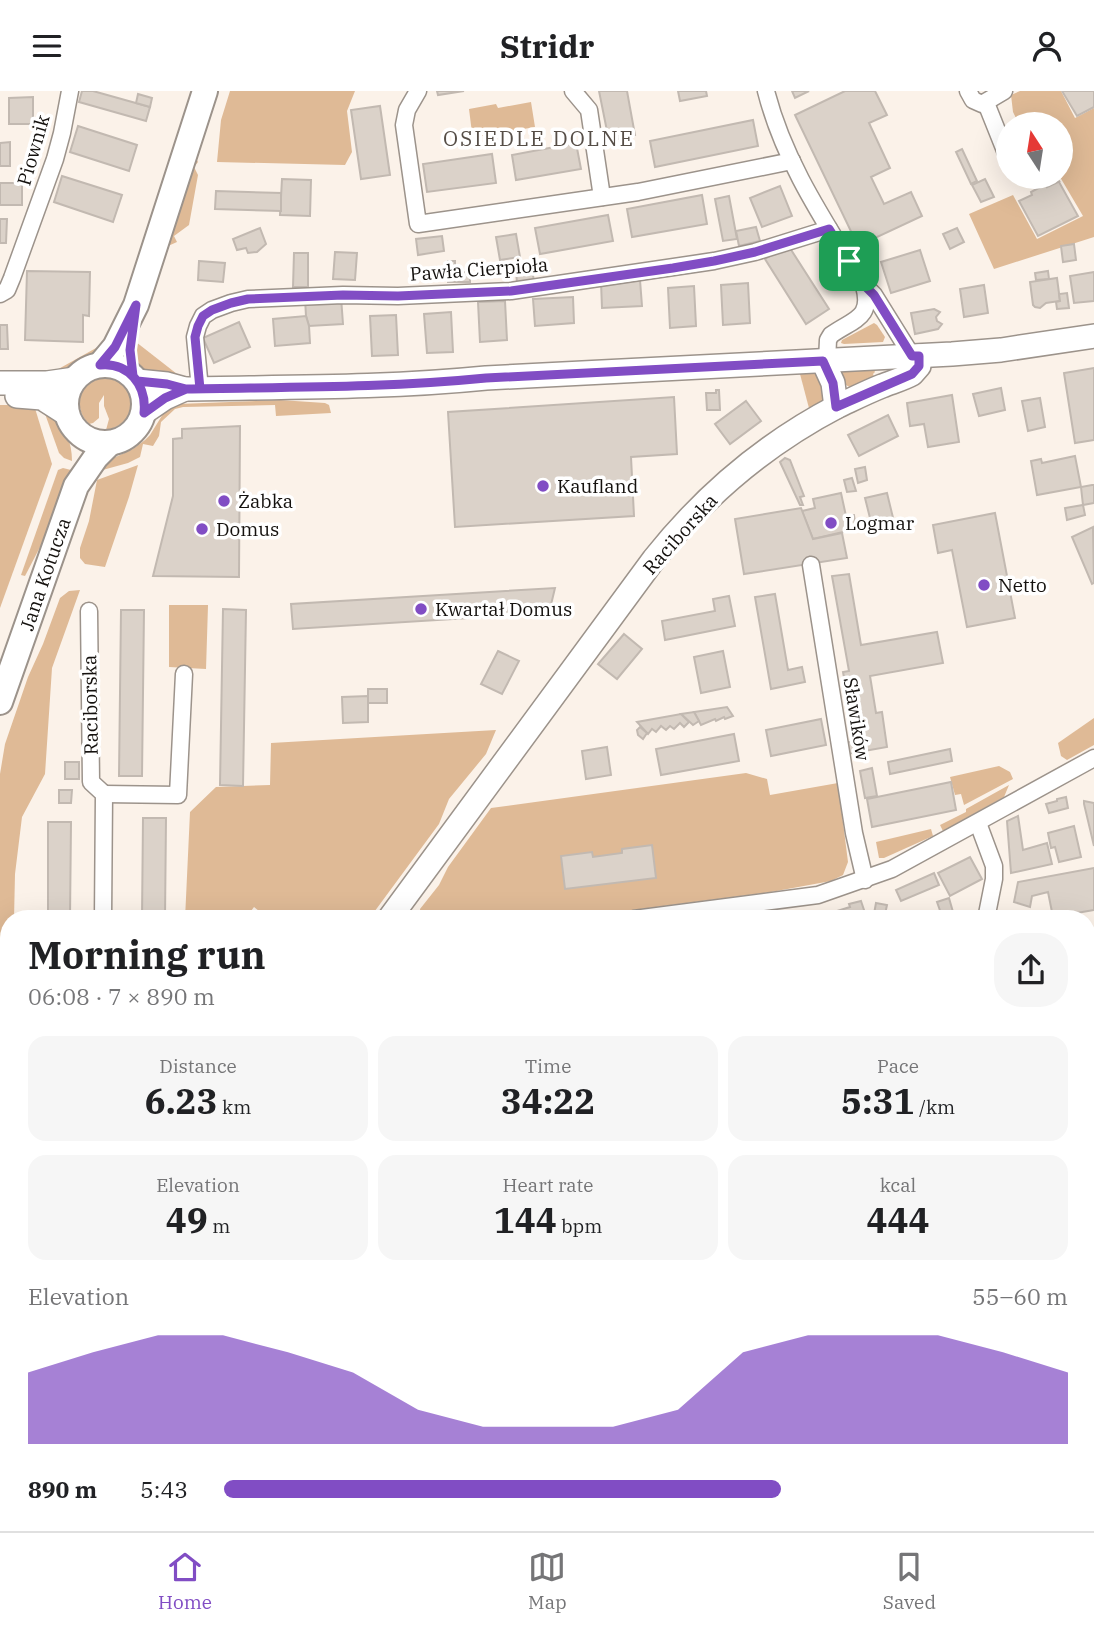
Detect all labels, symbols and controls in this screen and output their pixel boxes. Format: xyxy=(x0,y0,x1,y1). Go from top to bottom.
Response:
text: Stridr xyxy=(500,25,594,67)
icon: menu xyxy=(28,27,66,65)
icon: person xyxy=(1028,27,1066,65)
street label: Piownik xyxy=(11,112,55,188)
north arrow xyxy=(996,112,1073,189)
map controls xyxy=(996,112,1073,189)
district label: OSIEDLE DOLNE xyxy=(443,124,635,152)
pin xyxy=(819,231,879,291)
icon: arrive xyxy=(830,242,868,280)
street label: Pawła Cierpioła xyxy=(409,252,549,286)
place label: Kaufland xyxy=(557,474,638,498)
marker: Kaufland xyxy=(535,478,551,494)
place label: Żabka xyxy=(238,489,293,513)
street label: Raciborska xyxy=(638,489,722,579)
marker: Żabka xyxy=(216,493,232,509)
place label: Logmar xyxy=(845,511,915,535)
street label: Jana Kotucza xyxy=(14,514,76,634)
marker: Logmar xyxy=(823,515,839,531)
place label: Domus xyxy=(216,517,279,541)
marker: Domus xyxy=(194,521,210,537)
place label: Netto xyxy=(998,573,1047,597)
marker: Netto xyxy=(976,577,992,593)
place label: Kwartał Domus xyxy=(435,597,572,621)
marker: Kwartał Domus xyxy=(413,601,429,617)
street label: Raciborska xyxy=(77,655,103,755)
street label: Sławików xyxy=(839,676,875,763)
text: Morning run xyxy=(28,930,266,979)
button: share xyxy=(994,933,1068,1007)
text: 06:08 · 7 × 890 m xyxy=(28,981,215,1011)
text: Distance xyxy=(159,1054,237,1078)
text: Time xyxy=(525,1054,571,1078)
text: Pace xyxy=(877,1054,919,1078)
text: 6.23 xyxy=(145,1078,218,1124)
text: 34:22 xyxy=(501,1078,595,1124)
text: 5:31 xyxy=(841,1078,915,1124)
text: km xyxy=(218,1095,251,1119)
text: /km xyxy=(915,1095,955,1119)
text: Elevation xyxy=(156,1173,240,1197)
text: Heart rate xyxy=(503,1173,593,1197)
text: kcal xyxy=(880,1173,916,1197)
text: 49 xyxy=(166,1197,208,1243)
text: 144 xyxy=(494,1197,557,1243)
text: 444 xyxy=(866,1197,930,1243)
text: m xyxy=(208,1214,230,1238)
text: bpm xyxy=(557,1214,602,1238)
text: Elevation xyxy=(28,1281,129,1311)
text: 55–60 m xyxy=(972,1281,1068,1311)
text: 890 m xyxy=(28,1474,97,1504)
text: 5:43 xyxy=(140,1474,188,1504)
tab: Home xyxy=(158,1548,212,1614)
tab: Map xyxy=(528,1548,567,1614)
tab: Saved xyxy=(883,1548,936,1614)

